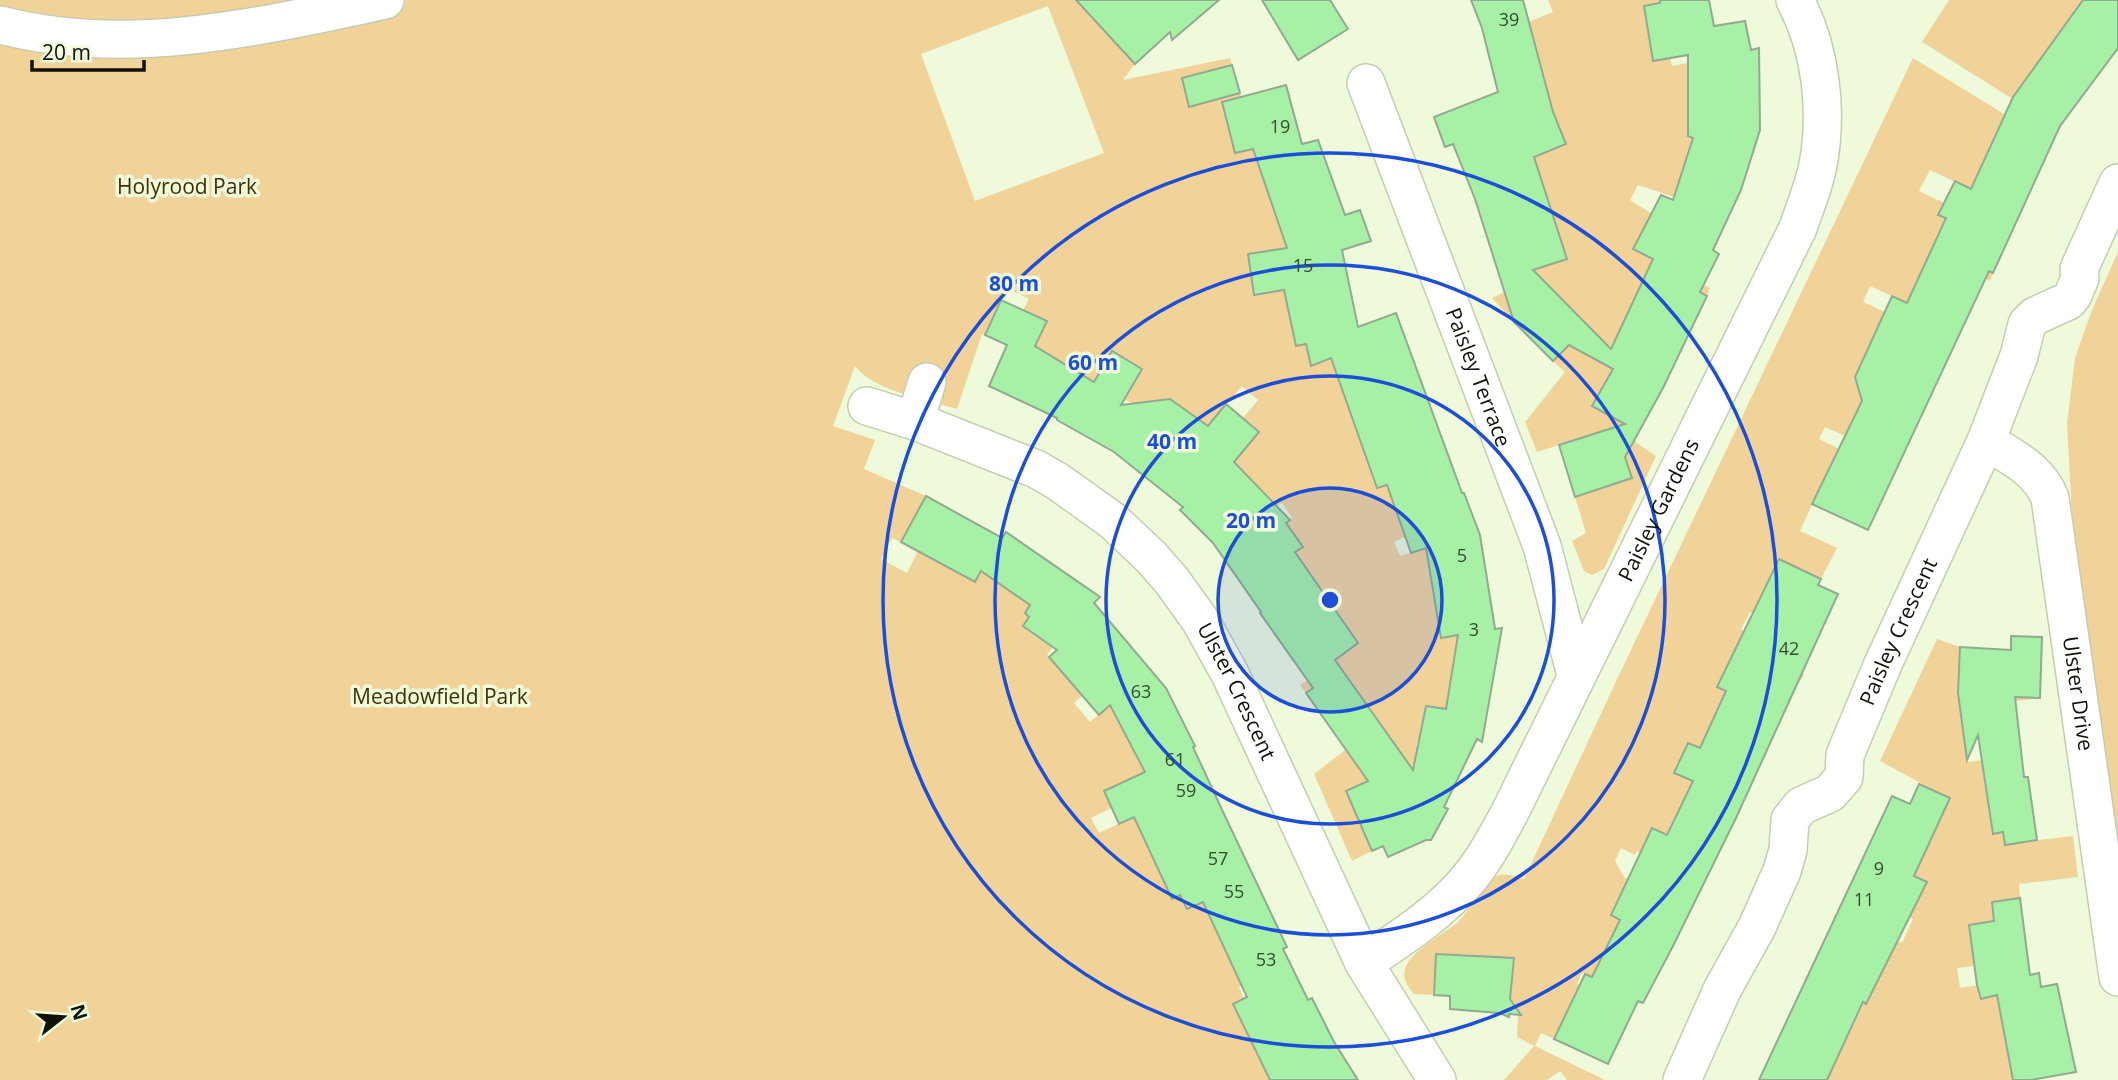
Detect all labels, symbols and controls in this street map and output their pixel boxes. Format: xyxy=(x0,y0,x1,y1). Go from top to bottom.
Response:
house number: 39 xyxy=(1499,7,1519,31)
scale bar xyxy=(32,28,144,72)
text: 20 m xyxy=(42,38,91,66)
house number: 19 xyxy=(1270,114,1290,138)
park label: Holyrood Park xyxy=(117,172,257,200)
house number: 15 xyxy=(1293,253,1313,277)
text: 80 m xyxy=(989,269,1039,297)
street label: Paisley Terrace xyxy=(1440,303,1518,451)
text: 60 m xyxy=(1068,348,1118,376)
text: 40 m xyxy=(1147,427,1197,455)
street label: Paisley Gardens xyxy=(1611,434,1705,586)
text: 20 m xyxy=(1226,506,1276,534)
house number: 5 xyxy=(1457,543,1467,567)
street label: Paisley Crescent xyxy=(1852,553,1943,709)
centre of rings xyxy=(1318,588,1342,612)
street label: Ulster Crescent xyxy=(1191,617,1283,764)
house number: 3 xyxy=(1469,617,1479,641)
street label: Ulster Drive xyxy=(2057,634,2101,753)
house number: 42 xyxy=(1779,636,1799,660)
house number: 63 xyxy=(1131,679,1151,703)
park label: Meadowfield Park xyxy=(352,682,528,710)
house number: 61 xyxy=(1165,747,1185,771)
house number: 59 xyxy=(1176,778,1196,802)
house number: 57 xyxy=(1208,846,1228,870)
house number: 9 xyxy=(1874,856,1884,880)
house number: 55 xyxy=(1224,879,1244,903)
house number: 11 xyxy=(1854,887,1874,911)
house number: 53 xyxy=(1256,947,1276,971)
north arrow xyxy=(28,982,98,1052)
text: N xyxy=(65,1001,94,1023)

